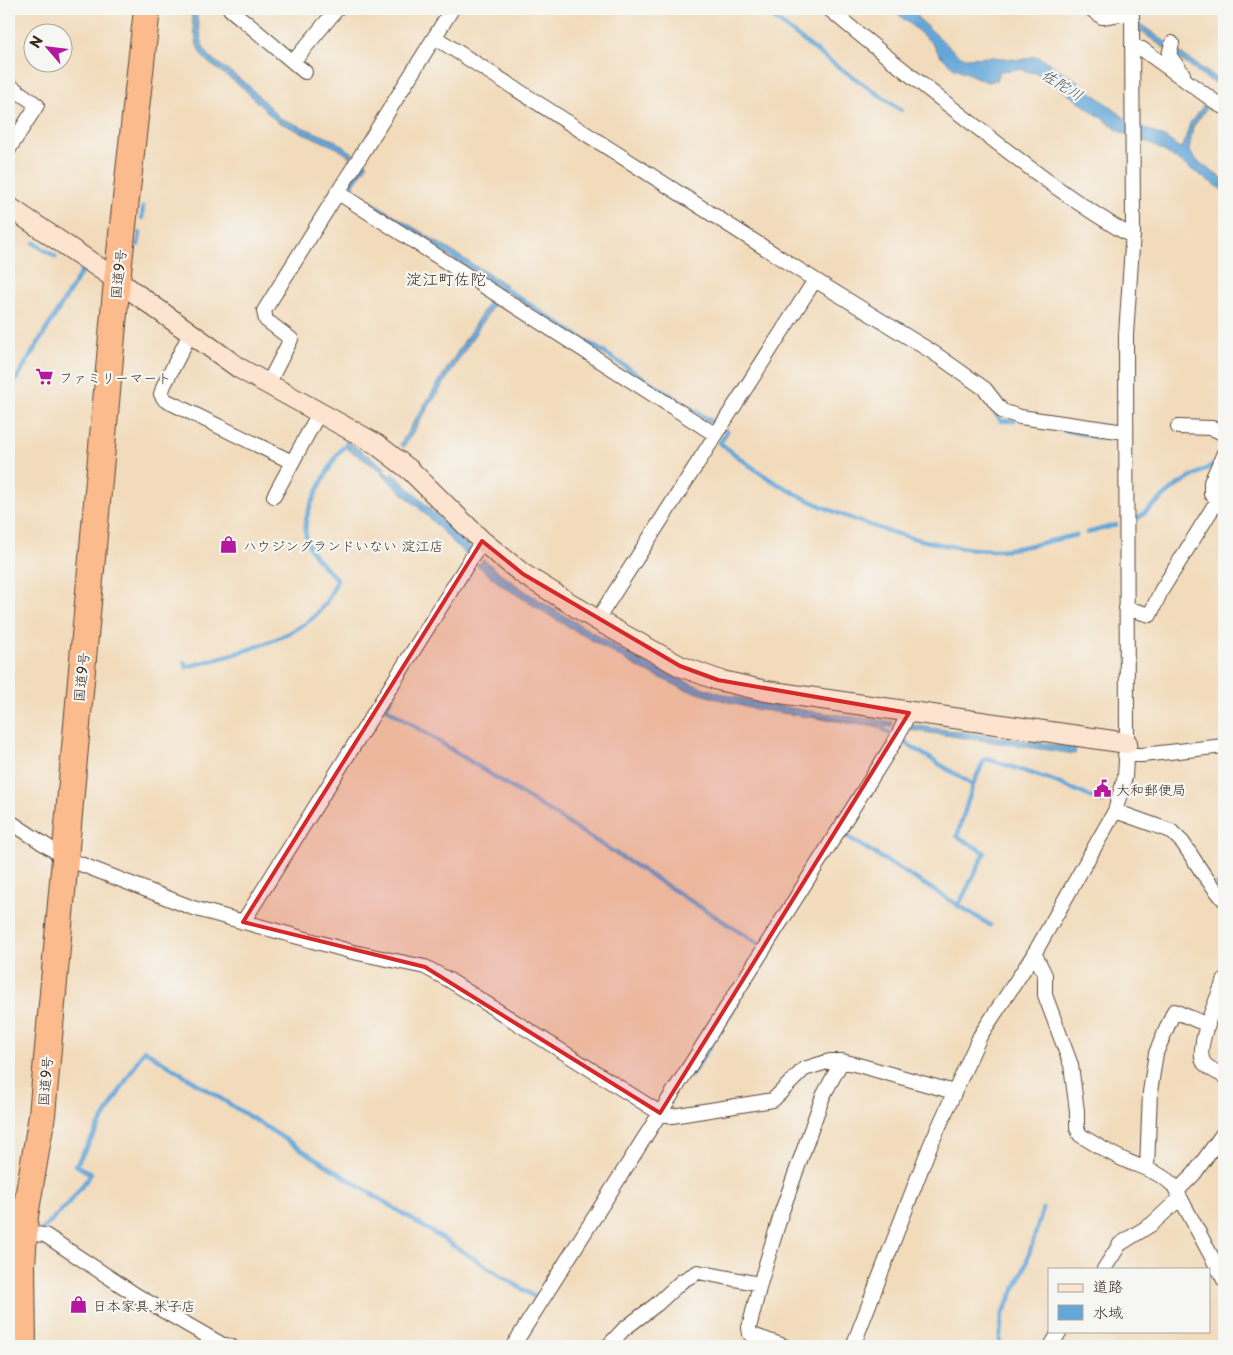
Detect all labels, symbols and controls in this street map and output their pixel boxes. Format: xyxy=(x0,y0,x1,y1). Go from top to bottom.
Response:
north arrow xyxy=(22,22,72,72)
text: N xyxy=(24,32,48,51)
water label: 佐陀川 xyxy=(1038,62,1088,106)
street label: 国道9号 xyxy=(105,248,131,300)
district label: 淀江町佐陀 xyxy=(406,266,486,290)
supermarket icon: ファミリーマート xyxy=(35,367,55,387)
place label: ファミリーマート xyxy=(59,367,171,388)
shop icon: ハウジングランドいない 淀江店 xyxy=(219,535,239,555)
place label: ハウジングランドいない 淀江店 xyxy=(243,535,444,556)
street label: 国道9号 xyxy=(68,651,94,703)
public building icon: 大和郵便局 xyxy=(1092,779,1112,799)
place label: 大和郵便局 xyxy=(1116,779,1186,800)
street label: 国道9号 xyxy=(32,1055,58,1107)
legend xyxy=(1048,1268,1210,1332)
text: 道路 xyxy=(1093,1274,1123,1297)
shop icon: 日本家具 米子店 xyxy=(69,1295,89,1315)
place label: 日本家具 米子店 xyxy=(93,1295,196,1316)
text: 水域 xyxy=(1093,1300,1123,1323)

